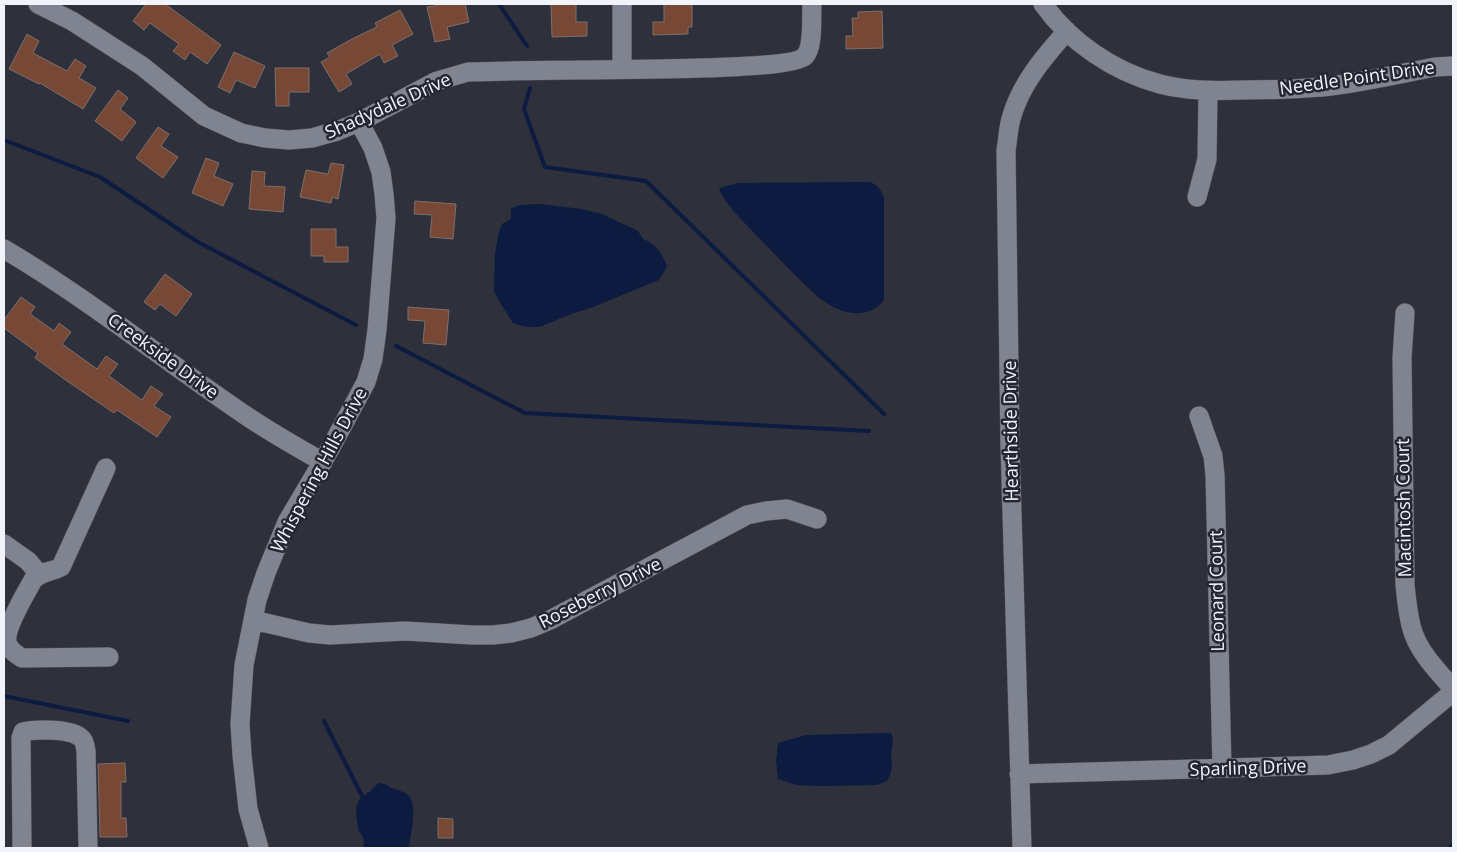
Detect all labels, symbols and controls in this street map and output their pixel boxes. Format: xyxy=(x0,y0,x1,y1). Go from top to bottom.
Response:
street label: Needle Point Drive xyxy=(1278,54,1436,100)
street label: Shadydale Drive xyxy=(321,67,454,144)
street label: Creekside Drive xyxy=(103,307,224,404)
street label: Hearthside Drive xyxy=(997,360,1023,502)
street label: Whispering Hills Drive xyxy=(264,383,372,556)
street label: Macintosh Court xyxy=(1390,438,1416,578)
street label: Leonard Court xyxy=(1203,530,1229,652)
street label: Roseberry Drive xyxy=(534,551,665,633)
street label: Sparling Drive xyxy=(1189,753,1307,781)

